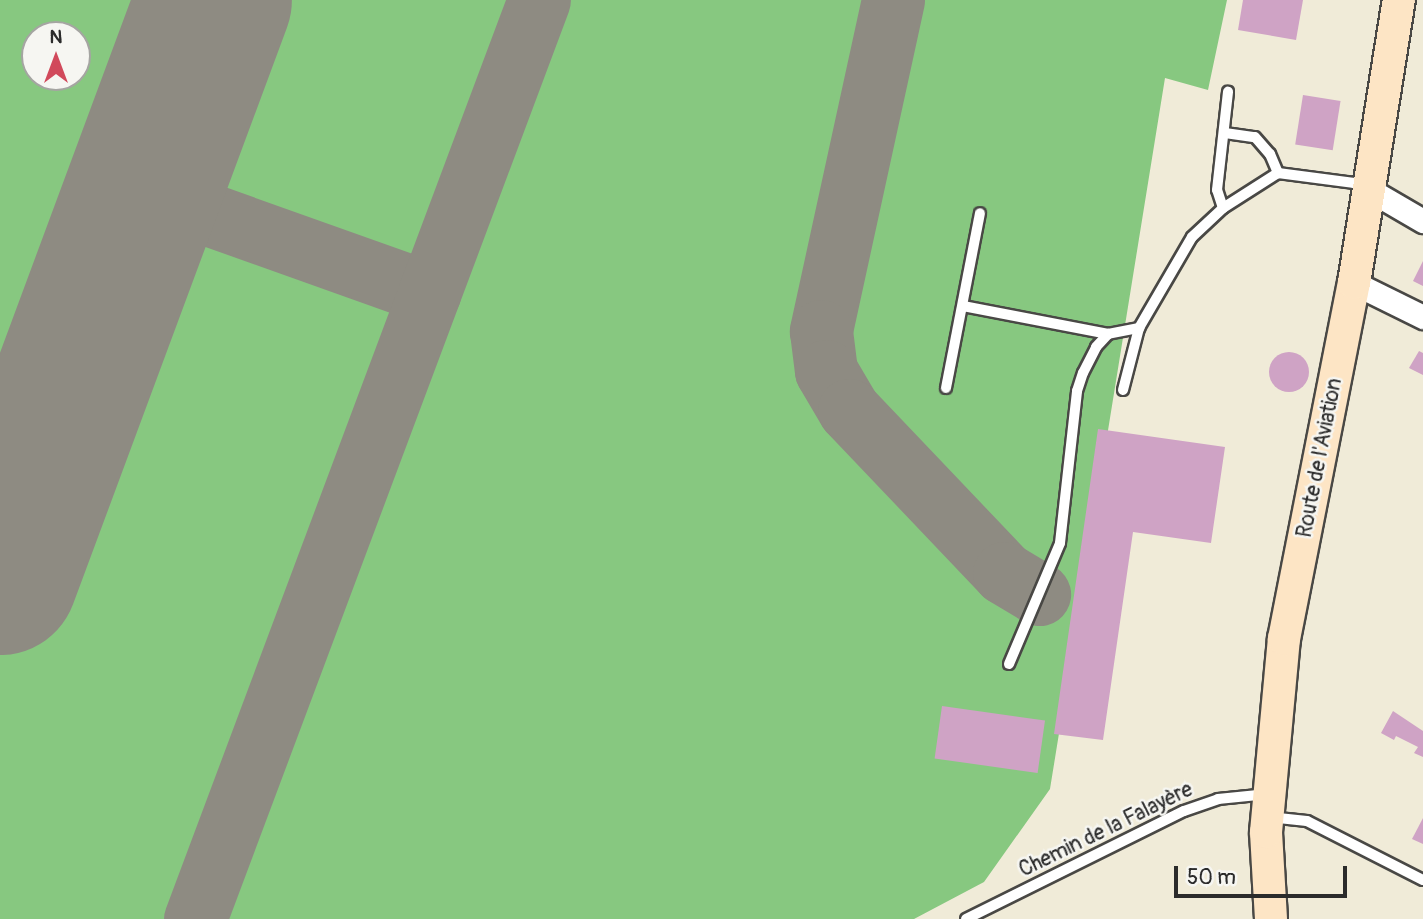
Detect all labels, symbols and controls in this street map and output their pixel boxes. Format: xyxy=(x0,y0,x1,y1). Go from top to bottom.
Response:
north arrow xyxy=(21,21,91,91)
text: N xyxy=(50,25,62,49)
street label: Route de l'Aviation xyxy=(1292,376,1348,540)
street label: Chemin de la Falayère xyxy=(1015,777,1197,883)
scale bar xyxy=(1178,852,1351,896)
text: 50 m xyxy=(1187,864,1236,891)

